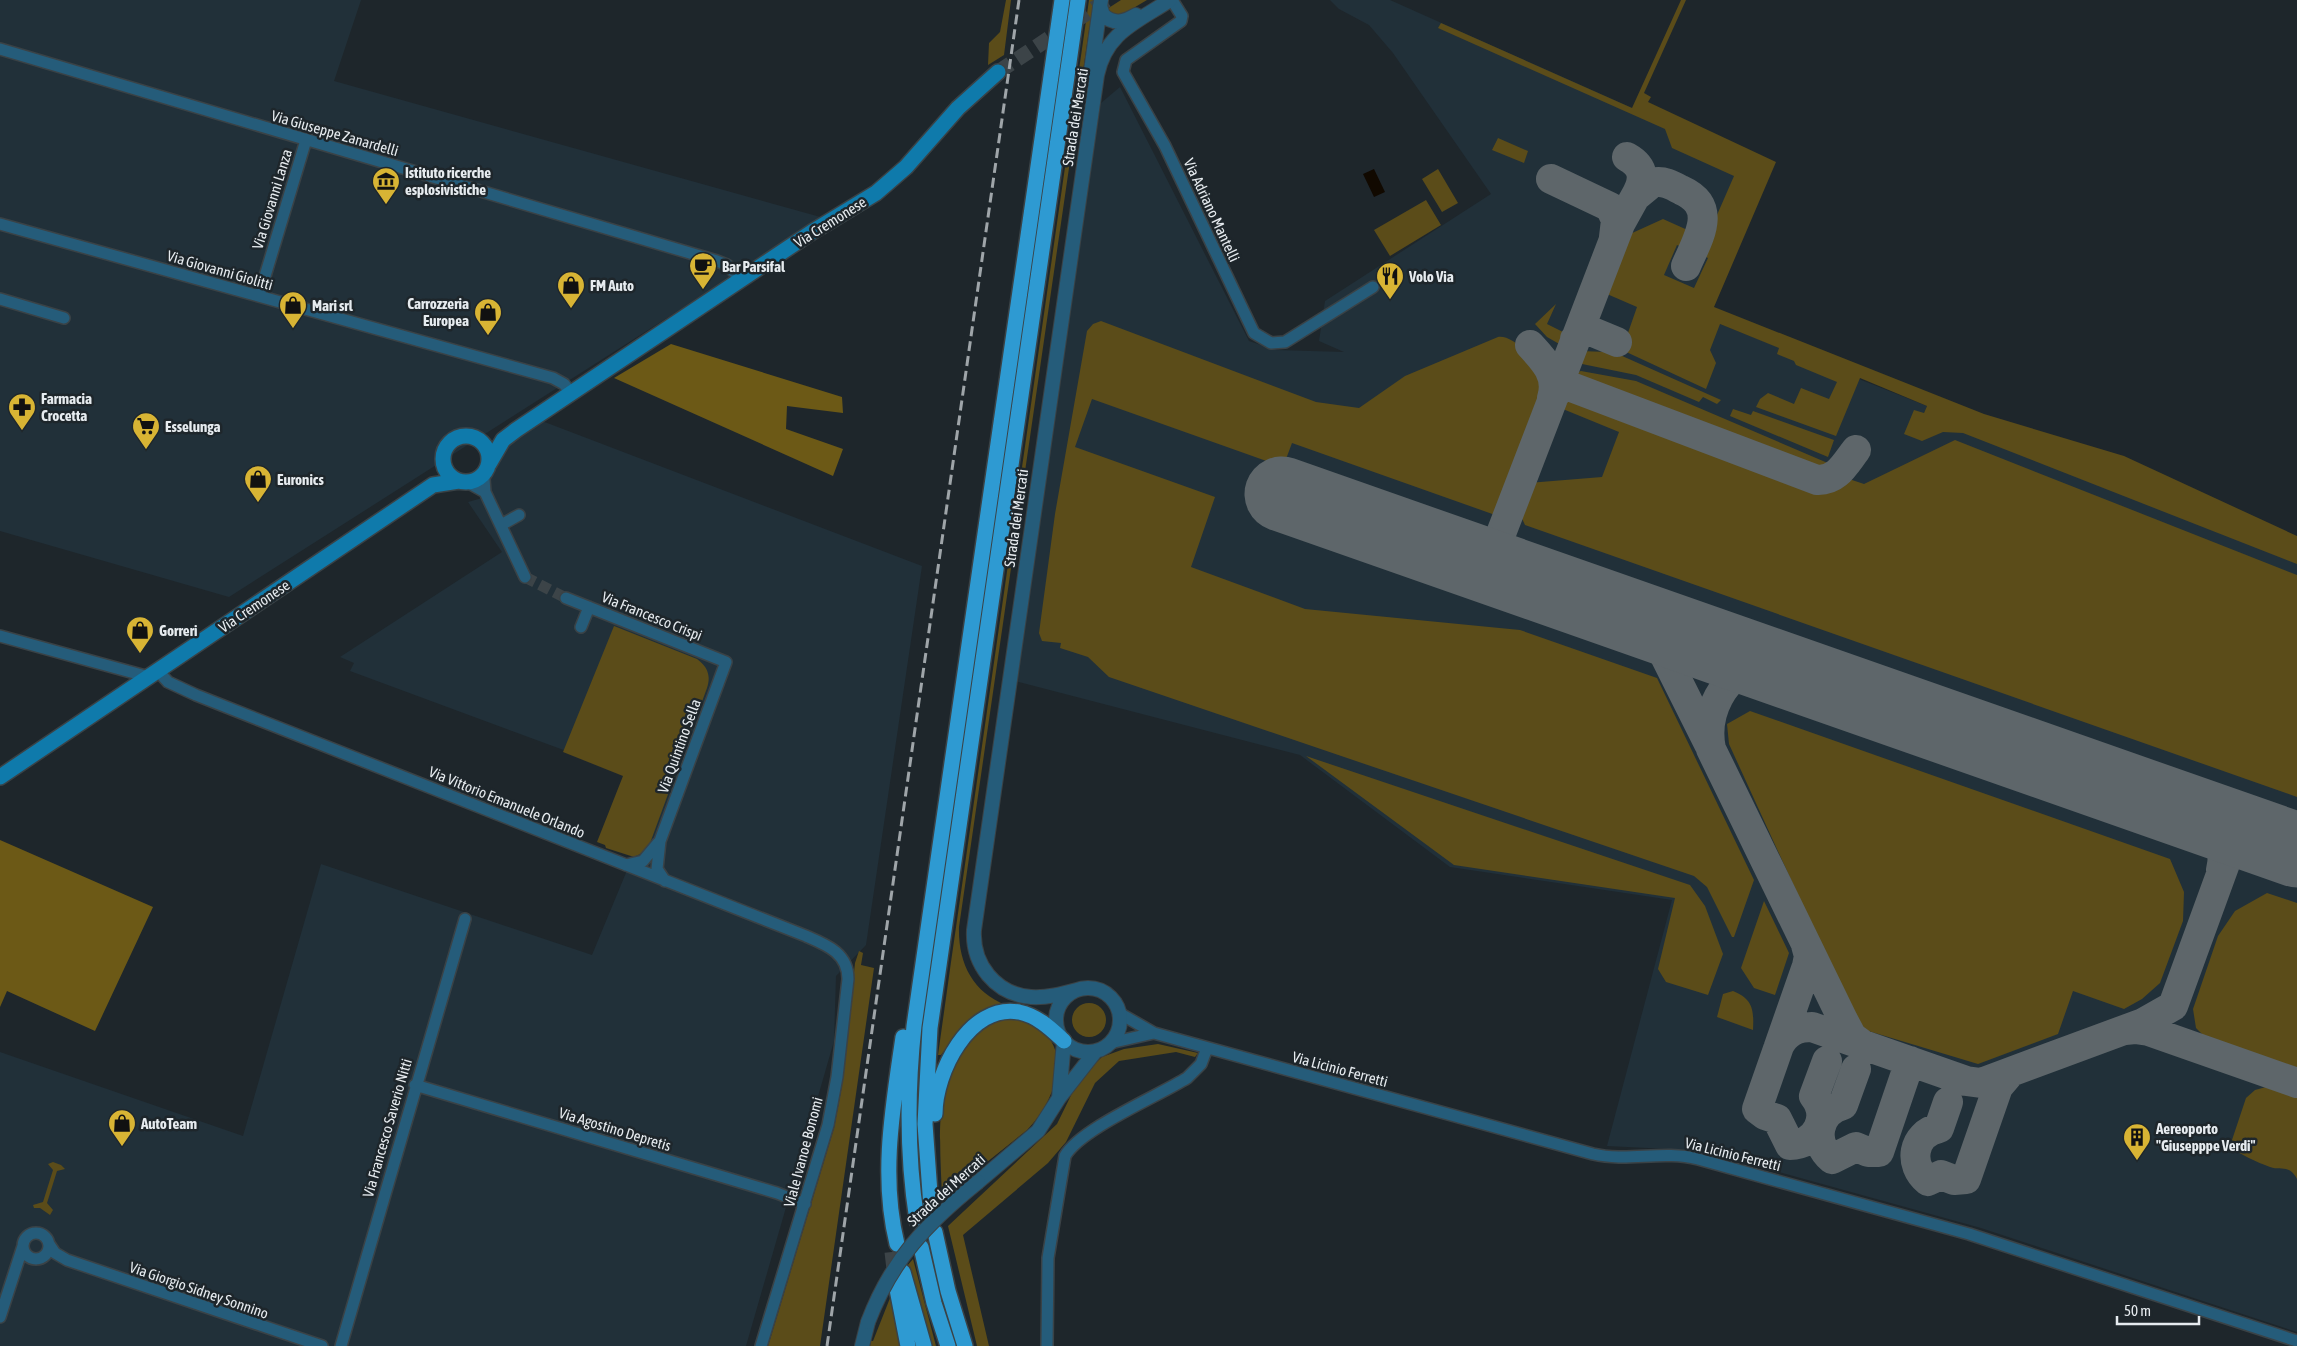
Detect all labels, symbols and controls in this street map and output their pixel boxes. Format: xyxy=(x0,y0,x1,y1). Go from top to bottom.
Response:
street label: Strada dei Mercati xyxy=(1059,67,1091,167)
street label: Via Giuseppe Zanardelli xyxy=(270,107,400,159)
street label: Via Giovanni Lanza xyxy=(249,147,295,251)
street label: Via Adriano Mantelli xyxy=(1181,156,1243,264)
place label: Istituto ricerche esplosivistiche xyxy=(405,164,491,198)
museum icon: Istituto ricerche esplosivistiche xyxy=(371,166,401,205)
street label: Via Cremonese xyxy=(791,193,869,251)
street label: Via Giovanni Giolitti xyxy=(165,247,275,293)
cafe icon: Bar Parsifal xyxy=(688,251,718,290)
place label: Bar Parsifal xyxy=(722,258,786,275)
restaurant icon: Volo Via xyxy=(1375,261,1405,300)
place label: Volo Via xyxy=(1408,268,1454,285)
shop icon: FM Auto xyxy=(556,270,586,309)
place label: FM Auto xyxy=(590,277,634,294)
shop icon: Mari srl xyxy=(278,290,308,329)
place label: Carrozzeria Europea xyxy=(407,295,469,329)
place label: Mari srl xyxy=(312,297,354,314)
shop icon: Carrozzeria Europea xyxy=(473,297,503,336)
place label: Farmacia Crocetta xyxy=(41,390,92,424)
pharmacy icon: Farmacia Crocetta xyxy=(7,392,37,431)
supermarket icon: Esselunga xyxy=(131,411,161,450)
place label: Esselunga xyxy=(165,418,220,435)
shop icon: Euronics xyxy=(243,464,273,503)
street label: Strada dei Mercati xyxy=(1001,468,1031,568)
place label: Euronics xyxy=(277,471,324,488)
street label: Via Cremonese xyxy=(215,576,293,636)
street label: Via Francesco Crispi xyxy=(599,588,705,644)
shop icon: Gorreri xyxy=(125,615,155,654)
place label: Gorreri xyxy=(159,622,198,639)
street label: Via Quintino Sella xyxy=(654,697,704,795)
street label: Via Vittorio Emanuele Orlando xyxy=(426,763,588,841)
street label: Via Licinio Ferretti xyxy=(1290,1048,1390,1090)
street label: Via Francesco Saverio Nitti xyxy=(359,1057,415,1199)
street label: Viale Ivanoe Bonomi xyxy=(780,1095,826,1209)
street label: Via Agostino Depretis xyxy=(557,1104,673,1154)
shop icon: AutoTeam xyxy=(107,1108,137,1147)
place label: AutoTeam xyxy=(140,1115,197,1132)
place label: Aereoporto "Giusepppe Verdi" xyxy=(2155,1120,2256,1154)
building icon: Aereoporto "Giusepppe Verdi" xyxy=(2122,1122,2152,1161)
street label: Via Licinio Ferretti xyxy=(1683,1134,1783,1174)
street label: Strada dei Mercati xyxy=(904,1151,988,1229)
street label: Via Giorgio Sidney Sonnino xyxy=(127,1258,271,1322)
scale bar xyxy=(2117,1294,2200,1326)
text: 50 m xyxy=(2124,1302,2151,1319)

